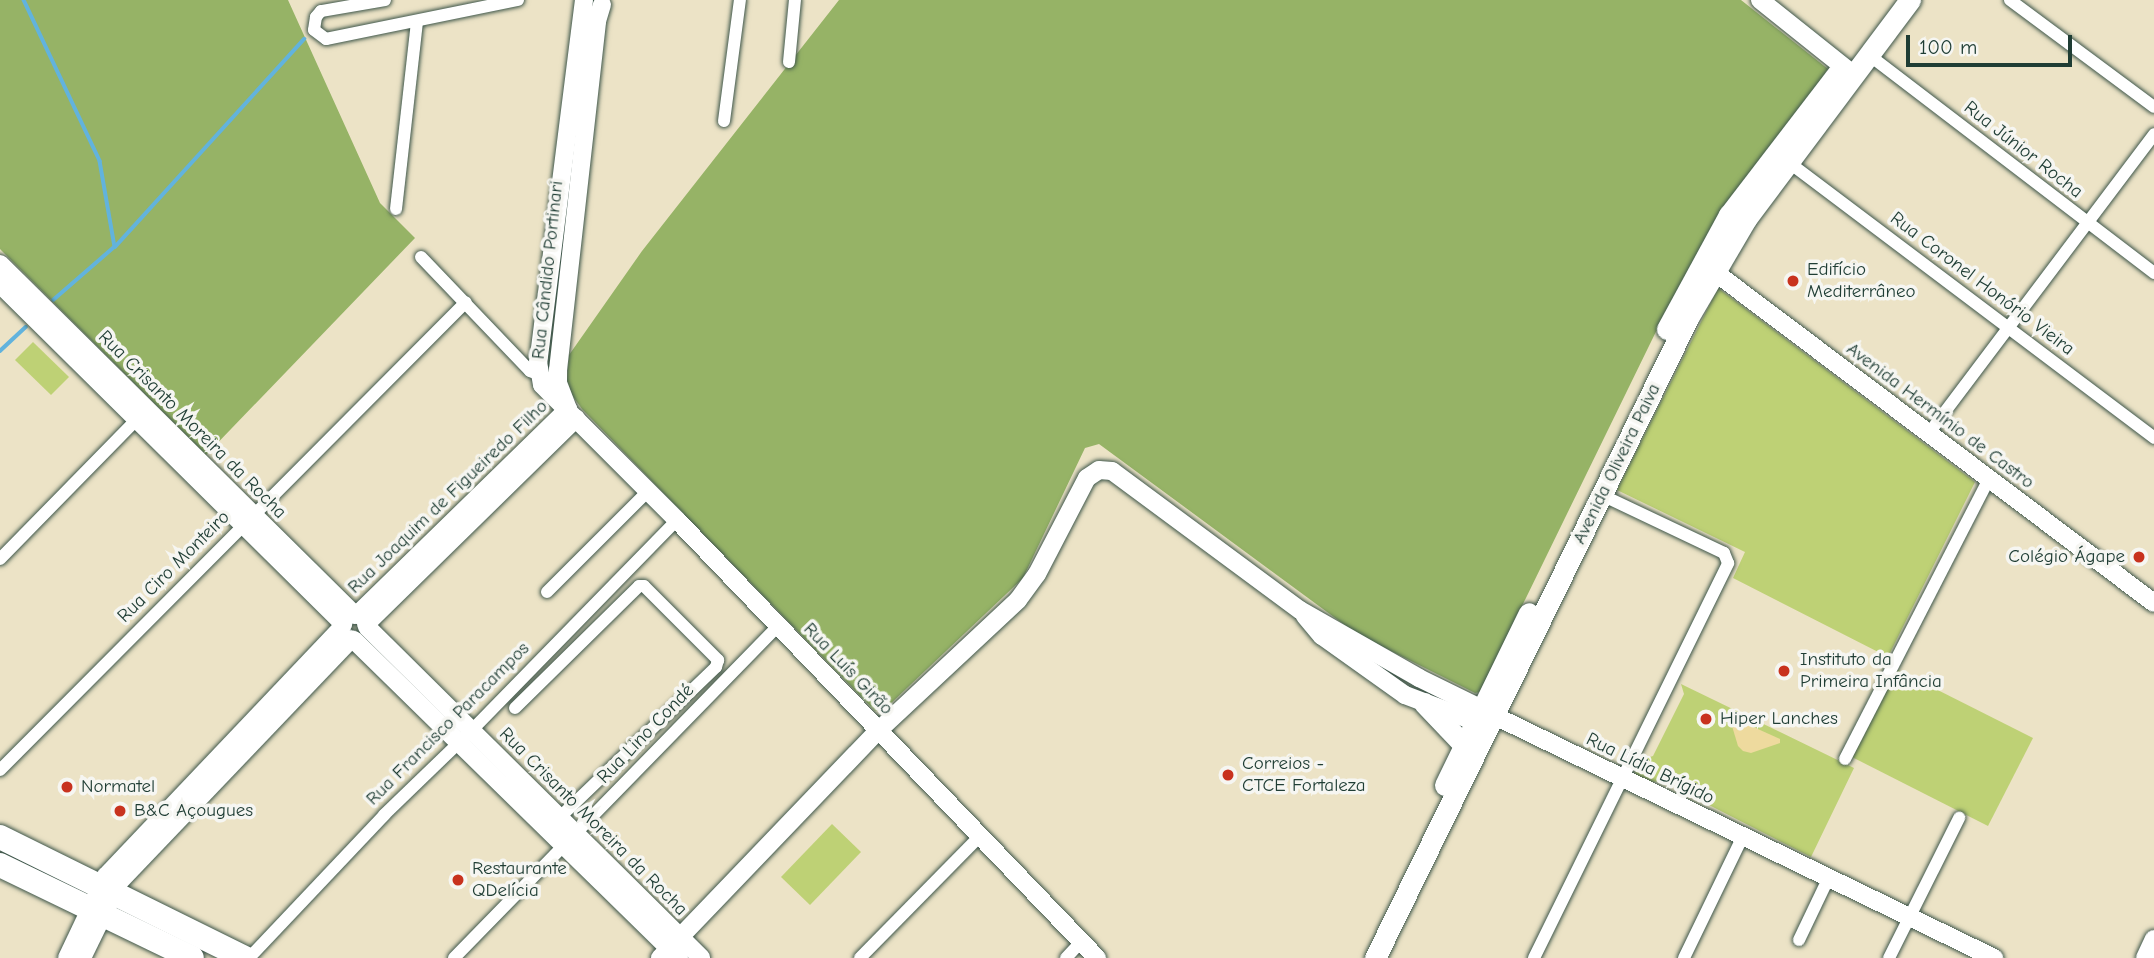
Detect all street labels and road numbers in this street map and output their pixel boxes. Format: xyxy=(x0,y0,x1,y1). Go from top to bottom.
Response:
street label: Rua Júnior Rocha xyxy=(1959,96,2087,204)
street label: Rua Cândido Portinari xyxy=(527,180,569,360)
street label: Rua Coronel Honório Vieira xyxy=(1885,207,2079,361)
street label: Rua Crisanto Moreira da Rocha xyxy=(93,326,291,524)
street label: Avenida Hermínio de Castro xyxy=(1842,338,2038,494)
street label: Avenida Oliveira Paiva xyxy=(1568,380,1666,548)
street label: Rua Joaquim de Figueiredo Filho xyxy=(343,395,553,599)
street label: Rua Ciro Monteiro xyxy=(113,506,235,628)
street label: Rua Luís Girão xyxy=(798,618,898,720)
street label: Rua Francisco Paracampos xyxy=(362,638,534,810)
street label: Rua Lino Condé xyxy=(593,679,699,789)
street label: Rua Crisanto Moreira da Rocha xyxy=(494,723,692,921)
street label: Rua Lídia Brígido xyxy=(1582,728,1718,810)

